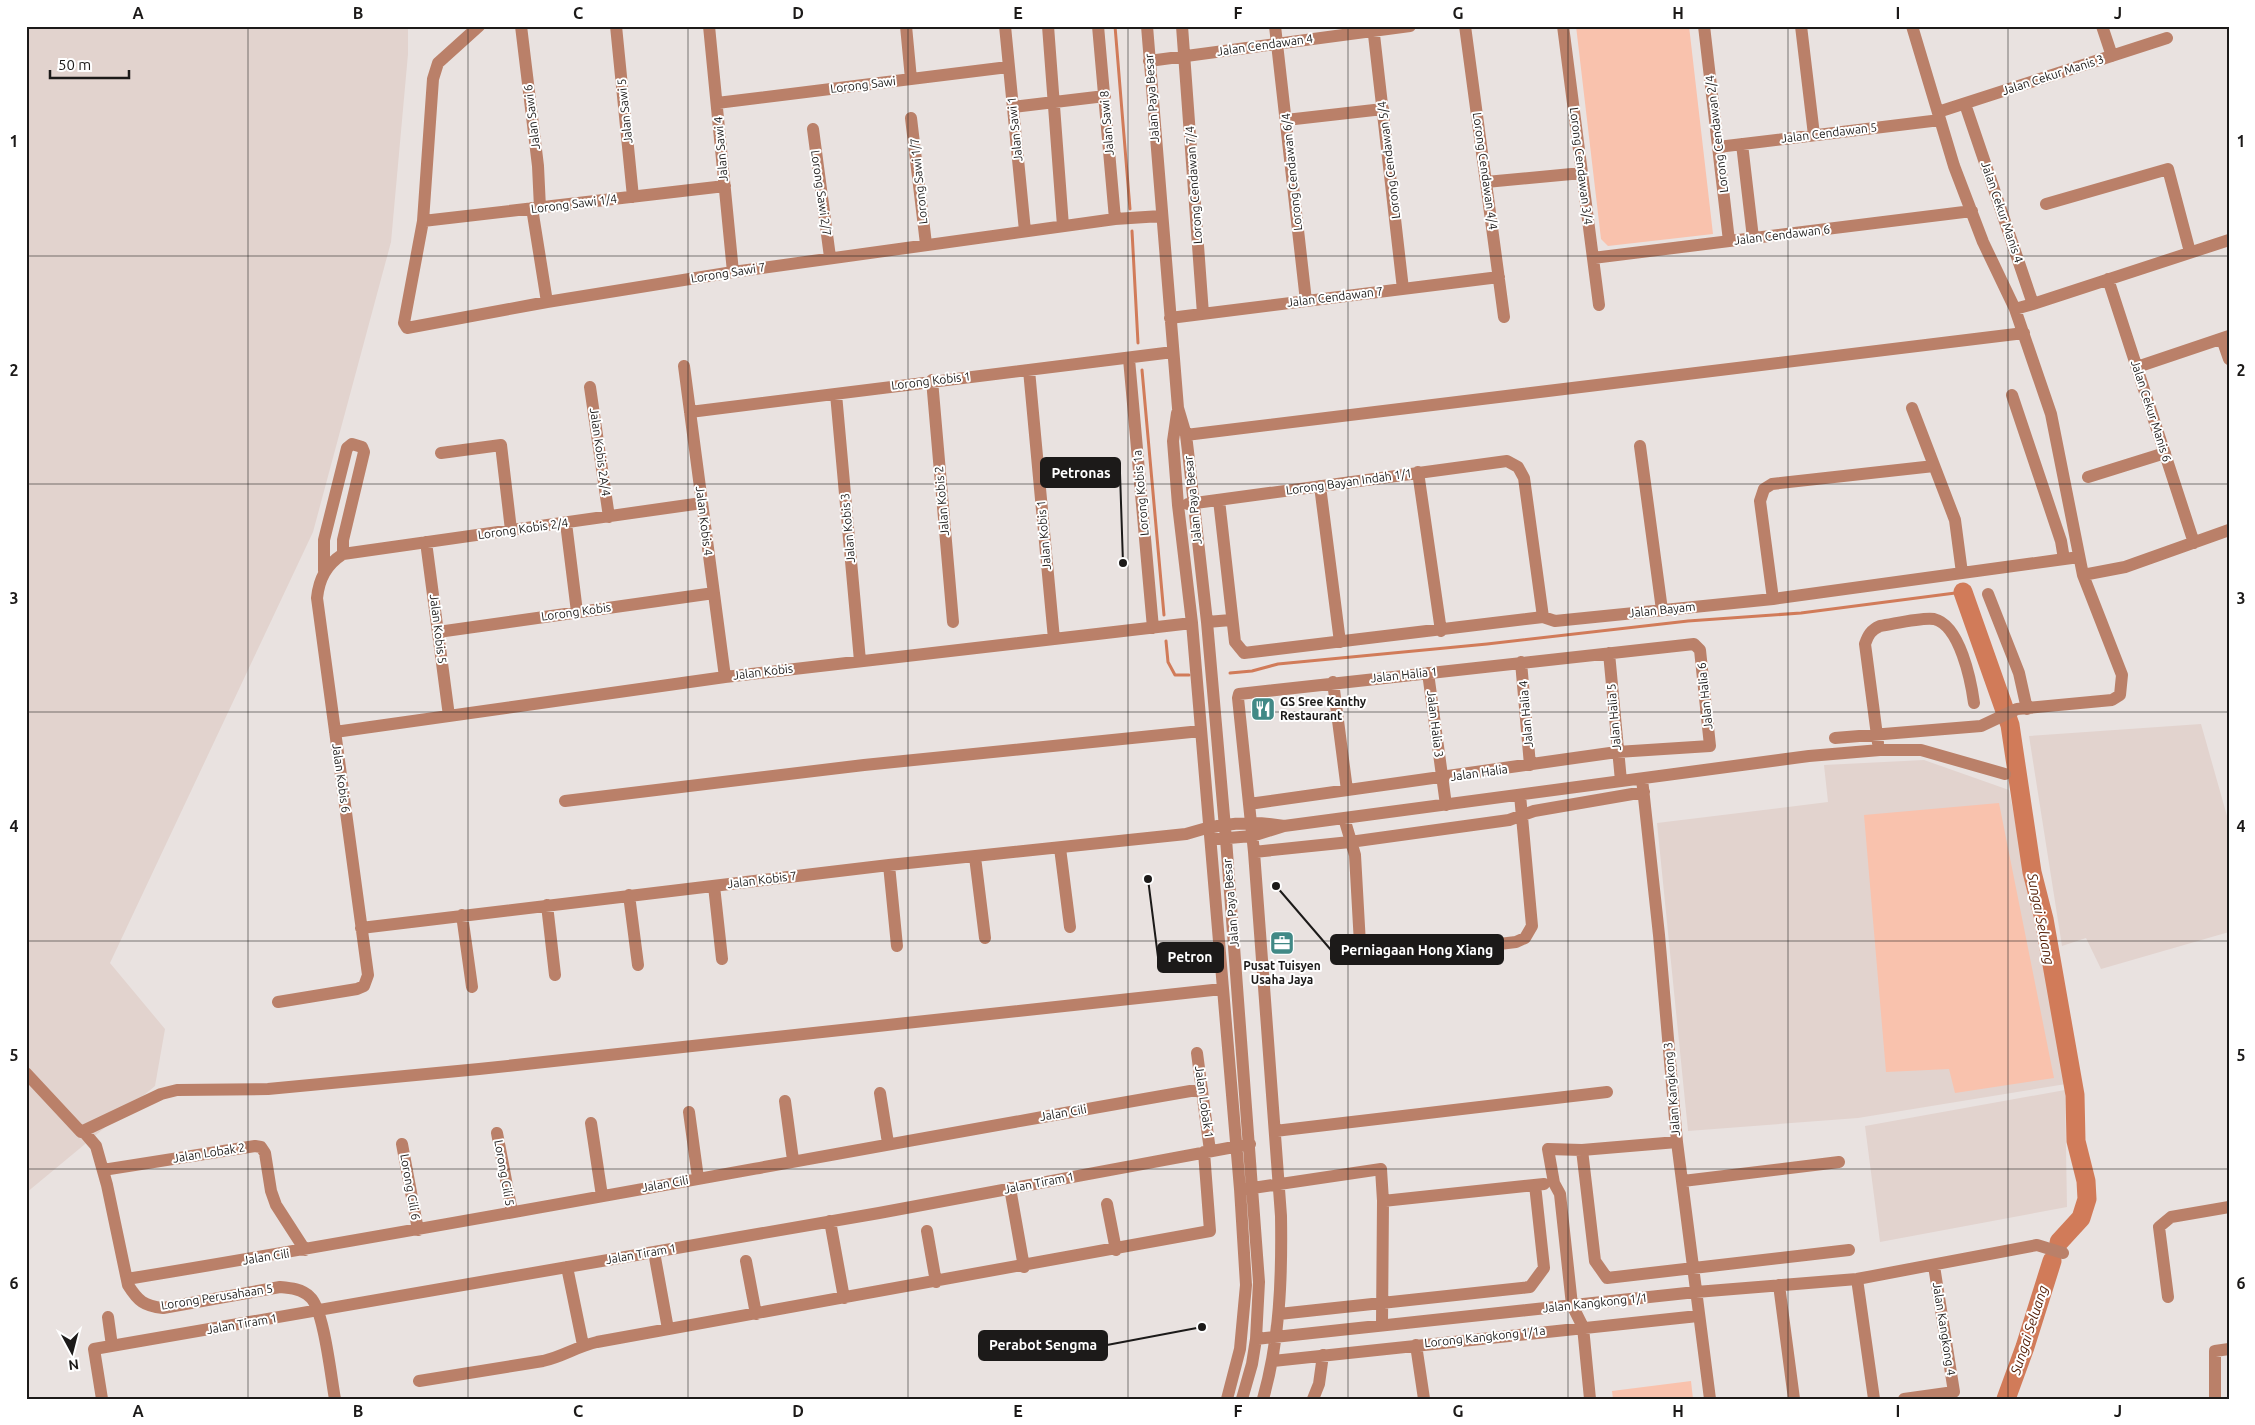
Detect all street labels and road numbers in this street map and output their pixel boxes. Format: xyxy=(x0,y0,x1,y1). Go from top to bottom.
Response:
street label: Jalan Cendawan 4 xyxy=(1216,31,1314,58)
street label: Jalan Cekur Manis 3 xyxy=(2000,52,2105,97)
street label: Jalan Paya Besar xyxy=(1142,53,1161,143)
street label: Lorong Sawi xyxy=(829,74,897,95)
street label: Lorong Cendawan 2/4 xyxy=(1703,74,1730,194)
street label: Jalan Sawi 5 xyxy=(615,78,634,144)
street label: Jalan Sawi 6 xyxy=(521,84,542,150)
street label: Jalan Sawi 8 xyxy=(1097,90,1116,156)
street label: Jalan Sawi 1 xyxy=(1005,96,1024,162)
street label: Lorong Cendawan 5/4 xyxy=(1375,100,1402,220)
street label: Lorong Cendawan 3/4 xyxy=(1568,106,1595,226)
street label: Lorong Cendawan 4/4 xyxy=(1471,111,1500,231)
street label: Lorong Cendawan 6/4 xyxy=(1279,112,1304,232)
street label: Jalan Sawi 4 xyxy=(711,116,730,182)
street label: Jalan Cendawan 5 xyxy=(1780,120,1878,145)
street label: Lorong Cendawan 7/4 xyxy=(1183,125,1204,244)
street label: Lorong Sawi 1/7 xyxy=(908,137,929,225)
street label: Lorong Sawi 2/7 xyxy=(809,149,834,237)
street label: Jalan Cekur Manis 4 xyxy=(1979,159,2026,264)
street label: Lorong Sawi 1/4 xyxy=(530,192,618,215)
street label: Jalan Cendawan 6 xyxy=(1733,222,1831,247)
street label: Lorong Sawi 7 xyxy=(690,260,766,285)
street label: Jalan Cendawan 7 xyxy=(1286,284,1384,309)
street label: Jalan Cekur Manis 6 xyxy=(2129,358,2174,464)
street label: Lorong Kobis 1 xyxy=(890,369,971,392)
street label: Jalan Kobis 2A/4 xyxy=(588,407,613,497)
street label: Lorong Kobis 1a xyxy=(1130,450,1151,537)
street label: Jalan Paya Besar xyxy=(1181,455,1204,545)
street label: Jalan Kobis 2 xyxy=(932,466,951,536)
street label: Lorong Bayan Indah 1/1 xyxy=(1285,466,1413,497)
street label: Jalan Kobis 4 xyxy=(694,485,715,557)
street label: Jalan Kobis 3 xyxy=(838,493,857,563)
street label: Jalan Kobis 1 xyxy=(1034,500,1053,570)
street label: Lorong Kobis 2/4 xyxy=(477,516,569,541)
street label: Jalan Kobis 5 xyxy=(428,593,449,664)
street label: Lorong Kobis xyxy=(540,600,612,623)
street label: Jalan Bayam xyxy=(1628,600,1696,619)
street label: Jalan Kobis xyxy=(732,661,794,682)
street label: Jalan Halia 6 xyxy=(1694,662,1714,730)
street label: Jalan Halia 1 xyxy=(1370,665,1438,684)
street label: Jalan Halia 4 xyxy=(1516,680,1535,748)
street label: Jalan Halia 5 xyxy=(1604,683,1623,751)
street label: Jalan Halia 3 xyxy=(1425,690,1446,758)
street label: Jalan Kobis 6 xyxy=(330,742,353,814)
street label: Jalan Halia xyxy=(1449,762,1508,783)
street label: Jalan Paya Besar xyxy=(1220,858,1241,948)
street label: Jalan Kobis 7 xyxy=(726,869,797,890)
street label: Jalan Kangkong 3 xyxy=(1661,1041,1682,1137)
street label: Jalan Lobak 1 xyxy=(1193,1065,1216,1139)
street label: Jalan Cili xyxy=(1038,1102,1087,1123)
street label: Lorong Cili 5 xyxy=(492,1139,517,1207)
street label: Jalan Lobak 2 xyxy=(172,1140,246,1165)
street label: Lorong Cili 6 xyxy=(398,1153,423,1221)
street label: Jalan Tiram 1 xyxy=(1003,1169,1075,1196)
street label: Jalan Cili xyxy=(640,1173,689,1194)
street label: Jalan Tiram 1 xyxy=(605,1241,677,1266)
street label: Jalan Cili xyxy=(242,1246,290,1267)
street label: Lorong Perusahaan 5 xyxy=(160,1281,274,1312)
street label: Jalan Kangkong 4 xyxy=(1931,1281,1958,1377)
street label: Jalan Kangkong 1/1 xyxy=(1542,1291,1648,1314)
street label: Jalan Tiram 1 xyxy=(206,1311,278,1336)
street label: Lorong Kangkong 1/1a xyxy=(1424,1324,1546,1349)

